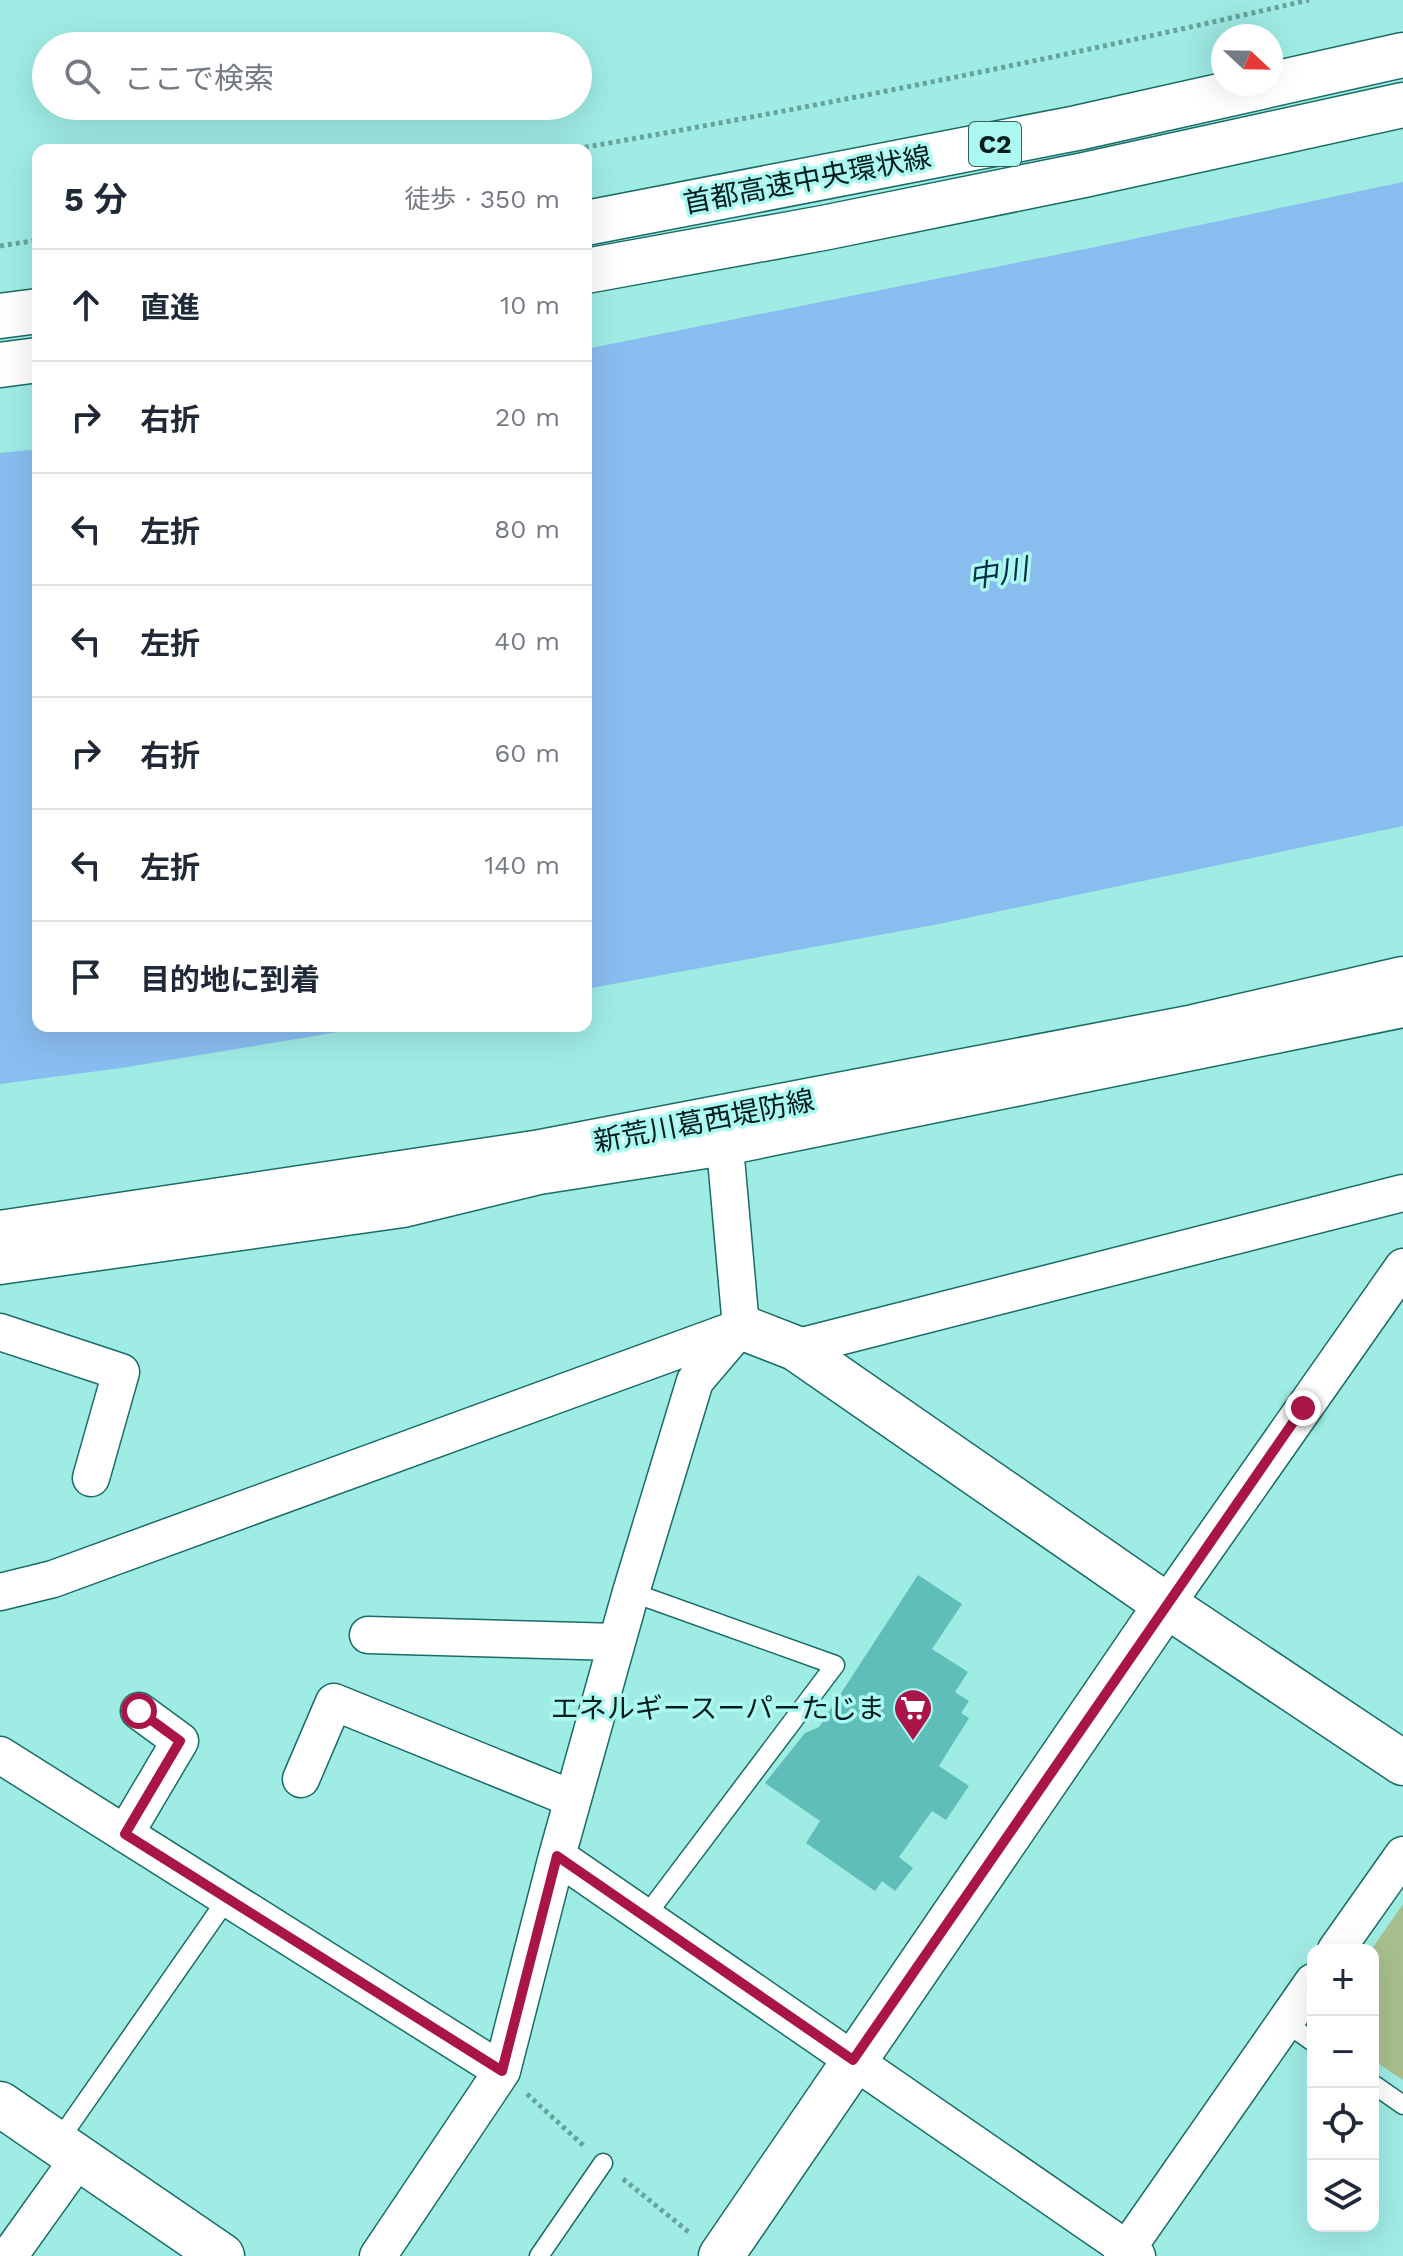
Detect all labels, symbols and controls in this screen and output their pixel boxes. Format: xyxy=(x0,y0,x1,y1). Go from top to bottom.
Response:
north arrow xyxy=(1211,24,1283,96)
search box xyxy=(32,32,592,120)
icon: search xyxy=(60,54,104,98)
text: ここで検索 xyxy=(124,61,274,96)
road number: C2 xyxy=(969,122,1021,166)
street label: 首都高速中央環状線 xyxy=(680,140,934,220)
text: 5 分 xyxy=(64,179,128,219)
text: 徒歩 · 350 m xyxy=(404,184,560,214)
icon: ahead xyxy=(64,283,108,327)
text: 直進 xyxy=(140,290,200,325)
text: 10 m xyxy=(500,290,560,320)
icon: right xyxy=(64,395,108,439)
text: 右折 xyxy=(140,402,200,437)
text: 20 m xyxy=(495,402,560,432)
icon: left xyxy=(64,507,108,551)
text: 左折 xyxy=(140,514,200,549)
text: 80 m xyxy=(494,514,560,544)
water label: 中川 xyxy=(966,551,1033,595)
icon: left xyxy=(64,619,108,663)
text: 左折 xyxy=(140,626,200,661)
text: 40 m xyxy=(494,626,560,656)
icon: right xyxy=(64,731,108,775)
text: 右折 xyxy=(140,738,200,773)
text: 60 m xyxy=(494,738,560,768)
icon: left xyxy=(64,843,108,887)
text: 左折 xyxy=(140,850,200,885)
text: 140 m xyxy=(484,850,560,880)
icon: arrive xyxy=(64,955,108,999)
text: 目的地に到着 xyxy=(140,962,320,997)
street label: 新荒川葛西堤防線 xyxy=(591,1083,817,1159)
route end xyxy=(1285,1390,1321,1426)
supermarket icon: エネルギースーパーたじま xyxy=(892,1687,934,1742)
place label: エネルギースーパーたじま xyxy=(551,1692,885,1725)
route start xyxy=(121,1693,157,1729)
map controls xyxy=(1307,1944,1379,2232)
button: + xyxy=(1307,1944,1379,2016)
button: − xyxy=(1307,2016,1379,2088)
button: locate xyxy=(1307,2088,1379,2160)
button: layers xyxy=(1307,2160,1379,2232)

